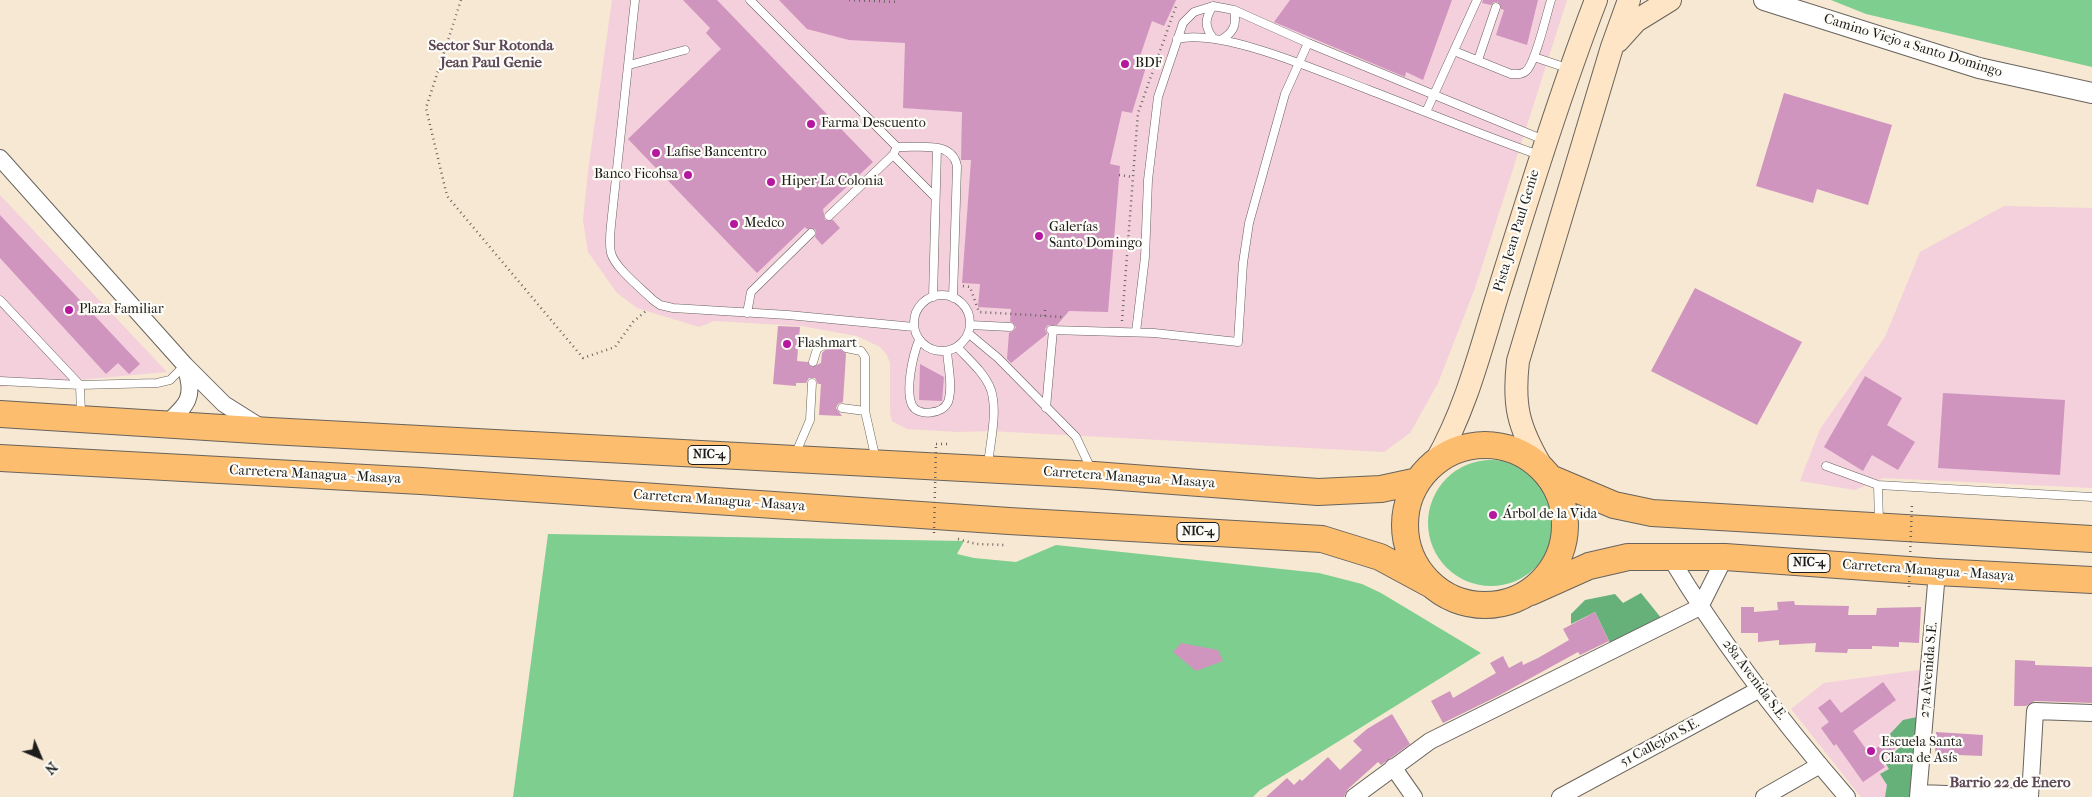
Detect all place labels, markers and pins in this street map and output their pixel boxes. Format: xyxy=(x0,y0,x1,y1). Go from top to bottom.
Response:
place label: BDF xyxy=(1135,56,1162,72)
marker: BDF xyxy=(1119,58,1131,70)
place label: Farma Descuento xyxy=(821,116,926,132)
marker: Farma Descuento xyxy=(805,118,817,130)
place label: Lafise Bancentro xyxy=(666,145,767,161)
marker: Lafise Bancentro xyxy=(650,147,662,159)
place label: Banco Ficohsa xyxy=(594,167,678,183)
marker: Banco Ficohsa xyxy=(682,169,694,181)
place label: Hiper La Colonia xyxy=(781,174,884,190)
marker: Hiper La Colonia xyxy=(765,176,777,188)
place label: Medco xyxy=(744,216,784,232)
marker: Medco xyxy=(728,218,740,230)
place label: Galerías Santo Domingo xyxy=(1049,220,1142,252)
marker: Galerías Santo Domingo xyxy=(1033,230,1045,242)
place label: Plaza Familiar xyxy=(79,302,164,318)
marker: Plaza Familiar xyxy=(63,304,75,316)
place label: Flashmart xyxy=(797,336,857,352)
marker: Flashmart xyxy=(781,338,793,350)
place label: Árbol de la Vida xyxy=(1503,507,1597,523)
marker: Árbol de la Vida xyxy=(1487,509,1499,521)
place label: Escuela Santa Clara de Asís xyxy=(1881,735,1962,768)
marker: Escuela Santa Clara de Asís xyxy=(1865,745,1877,757)

